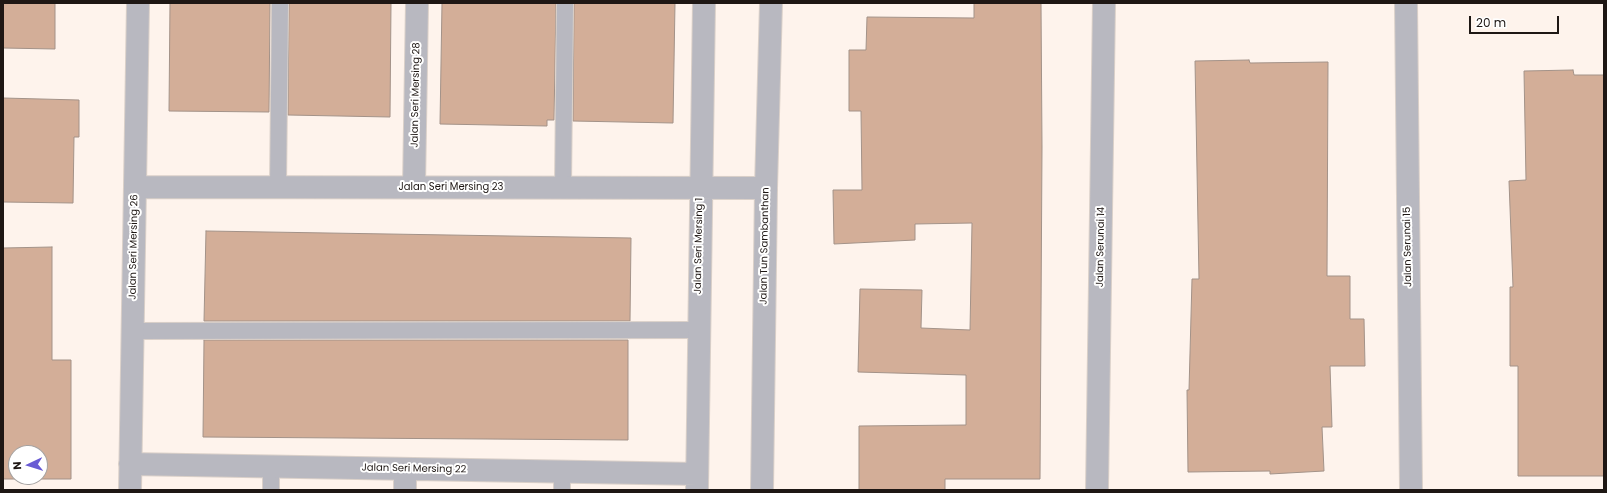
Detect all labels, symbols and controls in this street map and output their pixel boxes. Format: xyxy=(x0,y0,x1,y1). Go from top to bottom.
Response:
scale bar xyxy=(1471,8,1561,34)
text: 20 m xyxy=(1476,14,1506,31)
street label: Jalan Seri Mersing 28 xyxy=(409,42,423,148)
street label: Jalan Seri Mersing 23 xyxy=(399,181,503,193)
street label: Jalan Tun Sambanthan xyxy=(758,187,772,305)
street label: Jalan Seri Mersing 26 xyxy=(127,194,141,300)
street label: Jalan Seri Mersing 1 xyxy=(692,198,706,294)
street label: Jalan Serunai 14 xyxy=(1094,207,1108,287)
street label: Jalan Serunai 15 xyxy=(1401,207,1415,287)
north arrow xyxy=(8,445,48,485)
text: N xyxy=(9,461,25,470)
street label: Jalan Seri Mersing 22 xyxy=(361,462,467,476)

